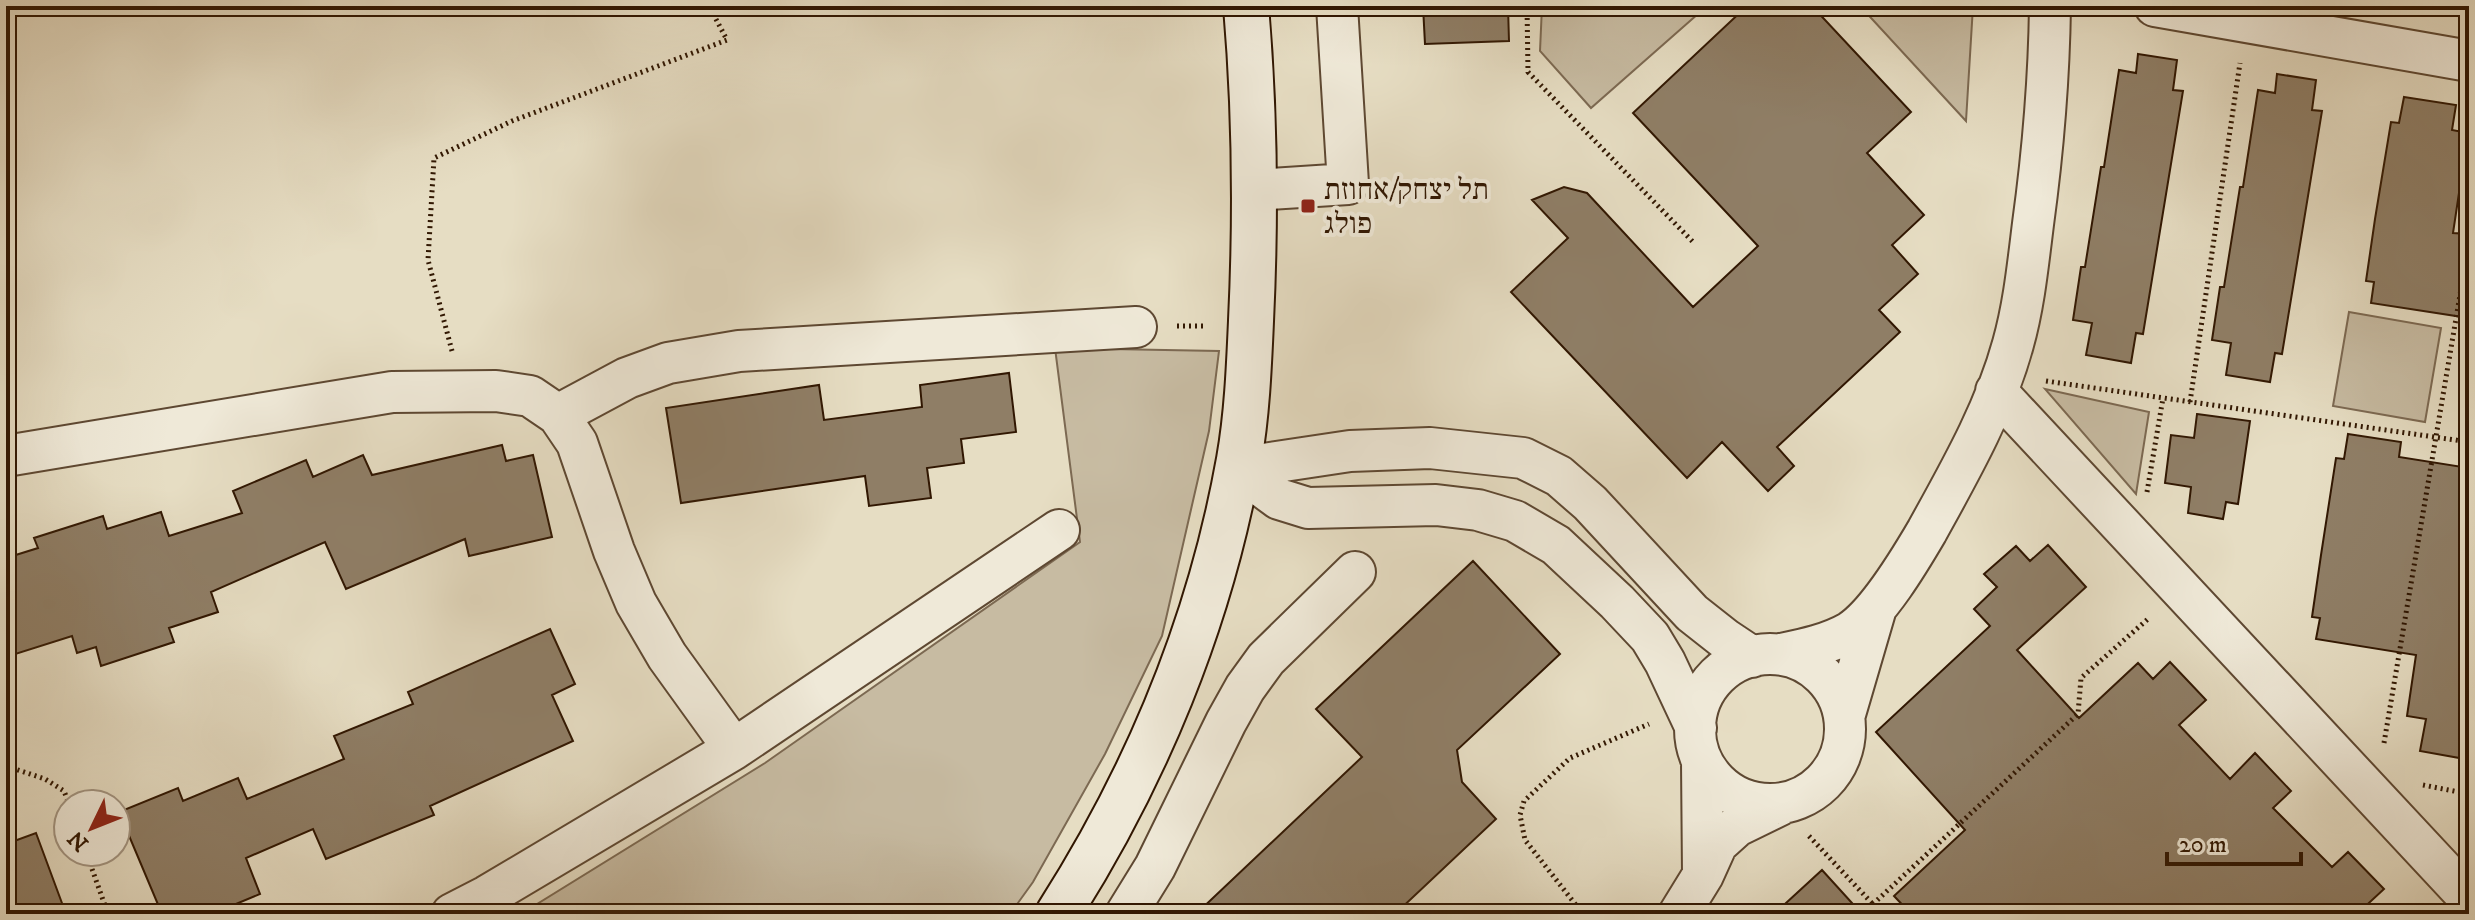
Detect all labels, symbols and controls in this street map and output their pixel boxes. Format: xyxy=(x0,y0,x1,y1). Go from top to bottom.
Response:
place label: תל יצחק/אחוזת פולג xyxy=(1324,172,1489,243)
marker: תל יצחק/אחוזת פולג xyxy=(1299,197,1317,215)
north arrow xyxy=(52,788,132,868)
scale bar xyxy=(2167,816,2301,866)
text: N xyxy=(62,825,95,856)
text: 20 m xyxy=(2179,830,2227,860)

